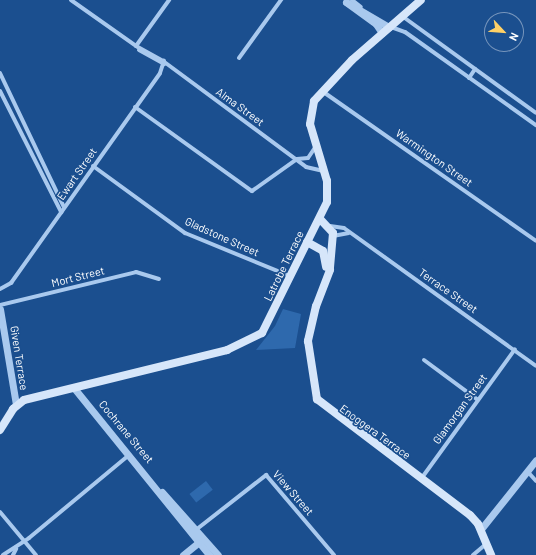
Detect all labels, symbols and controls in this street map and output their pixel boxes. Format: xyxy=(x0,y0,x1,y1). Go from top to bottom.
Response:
north arrow xyxy=(484,12,524,52)
text: N xyxy=(507,31,522,43)
street label: Alma Street xyxy=(213,85,267,129)
street label: Warmington Street xyxy=(393,127,475,189)
street label: Ewart Street xyxy=(54,145,100,203)
street label: Gladstone Street xyxy=(183,215,261,259)
street label: Latrobe Terrace xyxy=(261,229,307,303)
street label: Mort Street xyxy=(50,264,106,290)
street label: Terrace Street xyxy=(416,266,480,316)
street label: Given Terrace xyxy=(7,325,31,391)
street label: Glamorgan Street xyxy=(430,371,490,447)
street label: Cochrane Street xyxy=(96,398,156,466)
street label: Enoggera Terrace xyxy=(337,402,413,462)
street label: View Street xyxy=(270,468,316,518)

